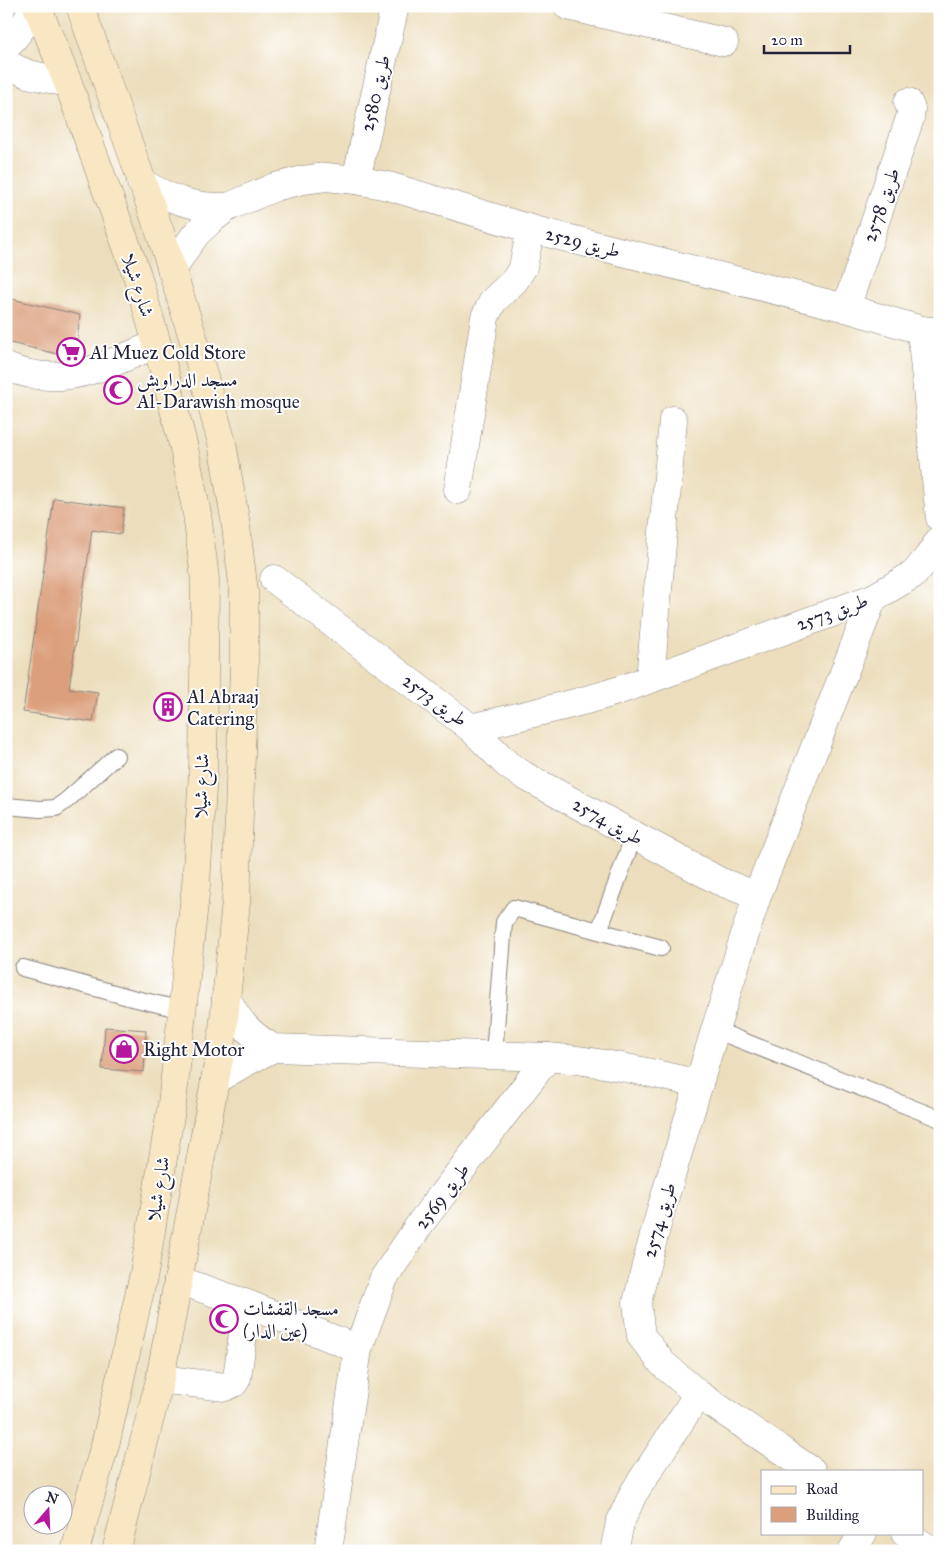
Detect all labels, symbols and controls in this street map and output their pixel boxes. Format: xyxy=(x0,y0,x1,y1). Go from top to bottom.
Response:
scale bar xyxy=(764,22,850,54)
text: 20 m xyxy=(771,31,803,49)
street label: طريق 2580 xyxy=(355,52,396,134)
street label: طريق 2578 xyxy=(858,165,905,246)
street label: طريق 2529 xyxy=(543,222,623,263)
street label: شارع شيلا xyxy=(113,250,159,321)
supermarket icon: Al Muez Cold Store xyxy=(56,337,86,367)
place label: Al Muez Cold Store xyxy=(89,341,246,364)
place label: مسجد الدراويش Al-Darawish mosque xyxy=(136,368,300,414)
mosque icon: مسجد الدراويش Al-Darawish mosque xyxy=(103,375,133,405)
street label: طريق 2573 xyxy=(793,588,871,637)
street label: طريق 2573 xyxy=(397,669,472,732)
place label: Al Abraaj Catering xyxy=(186,685,259,731)
building icon: Al Abraaj Catering xyxy=(153,692,183,722)
street label: شارع شيلا xyxy=(188,753,218,819)
street label: طريق 2574 xyxy=(568,792,647,851)
shop icon: Right Motor xyxy=(109,1034,139,1064)
place label: Right Motor xyxy=(143,1038,245,1062)
street label: شارع شيلا xyxy=(142,1155,178,1224)
street label: طريق 2569 xyxy=(410,1158,475,1234)
street label: طريق 2574 xyxy=(637,1180,682,1261)
place label: مسجد القفشات (عين الدار) xyxy=(243,1297,339,1343)
mosque icon: مسجد القفشات (عين الدار) xyxy=(209,1304,239,1334)
legend xyxy=(761,1470,924,1534)
text: Road xyxy=(806,1480,838,1498)
north arrow xyxy=(22,1484,72,1534)
text: N xyxy=(44,1488,61,1508)
text: Building xyxy=(806,1506,860,1524)

